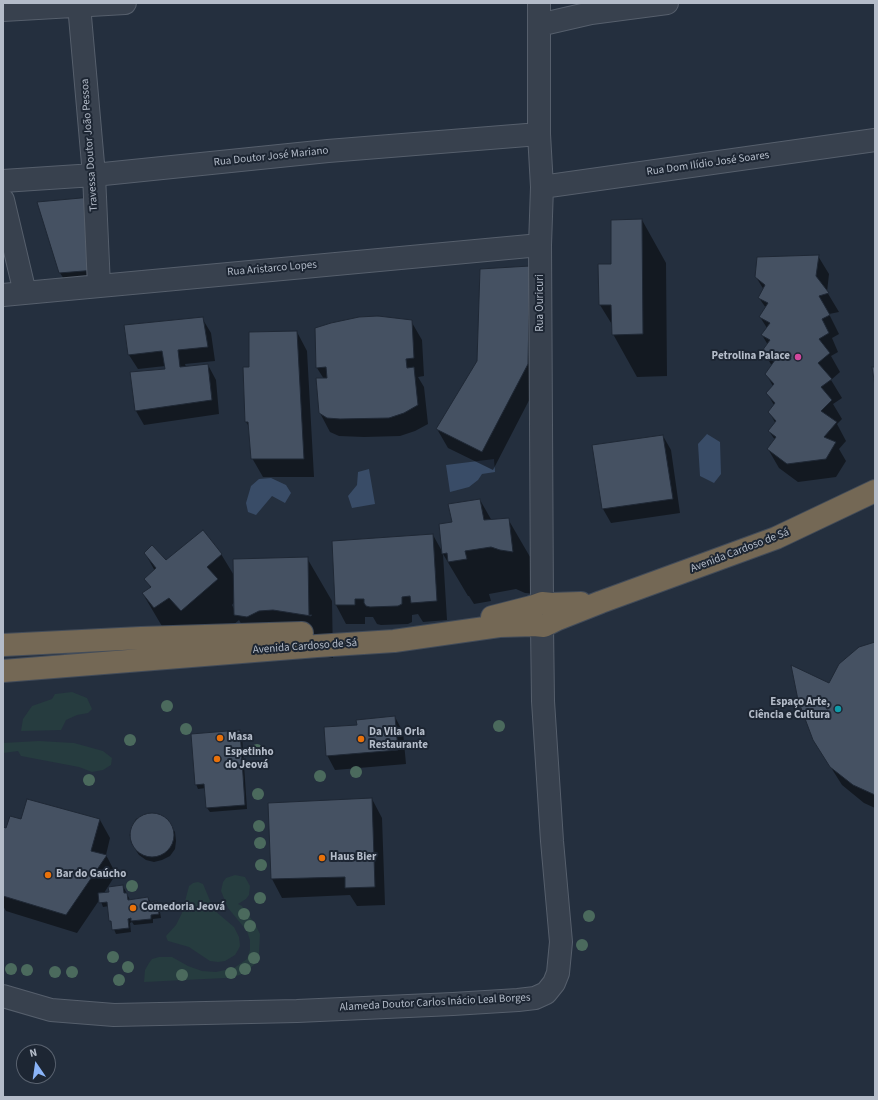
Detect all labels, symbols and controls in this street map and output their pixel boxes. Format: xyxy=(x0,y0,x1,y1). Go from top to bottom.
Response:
street label: Travessa Doutor João Pessoa xyxy=(79,78,101,212)
street label: Rua Doutor José Mariano xyxy=(213,144,329,170)
street label: Rua Dom Ilídio José Soares xyxy=(646,149,770,179)
street label: Rua Aristarco Lopes xyxy=(227,259,317,279)
street label: Rua Ouricuri xyxy=(534,274,548,332)
place label: Petrolina Palace xyxy=(712,350,790,364)
marker: Petrolina Palace xyxy=(793,352,803,362)
street label: Avenida Cardoso de Sá xyxy=(689,526,791,576)
street label: Avenida Cardoso de Sá xyxy=(252,637,358,657)
place label: Espaço Arte, Ciência e Cultura xyxy=(748,696,830,722)
marker: Espaço Arte, Ciência e Cultura xyxy=(833,704,843,714)
place label: Da Vila Orla Restaurante xyxy=(369,726,428,752)
place label: Masa xyxy=(228,731,253,745)
marker: Masa xyxy=(215,733,225,743)
marker: Da Vila Orla Restaurante xyxy=(356,734,366,744)
place label: Espetinho do Jeová xyxy=(225,746,274,772)
marker: Espetinho do Jeová xyxy=(212,754,222,764)
place label: Haus Bier xyxy=(330,851,376,865)
marker: Haus Bier xyxy=(317,853,327,863)
place label: Bar do Gaúcho xyxy=(56,868,126,882)
marker: Bar do Gaúcho xyxy=(43,870,53,880)
place label: Comedoria Jeová xyxy=(141,901,225,915)
marker: Comedoria Jeová xyxy=(128,903,138,913)
street label: Alameda Doutor Carlos Inácio Leal Borges xyxy=(339,991,531,1015)
north arrow xyxy=(16,1044,56,1084)
text: N xyxy=(28,1045,39,1061)

